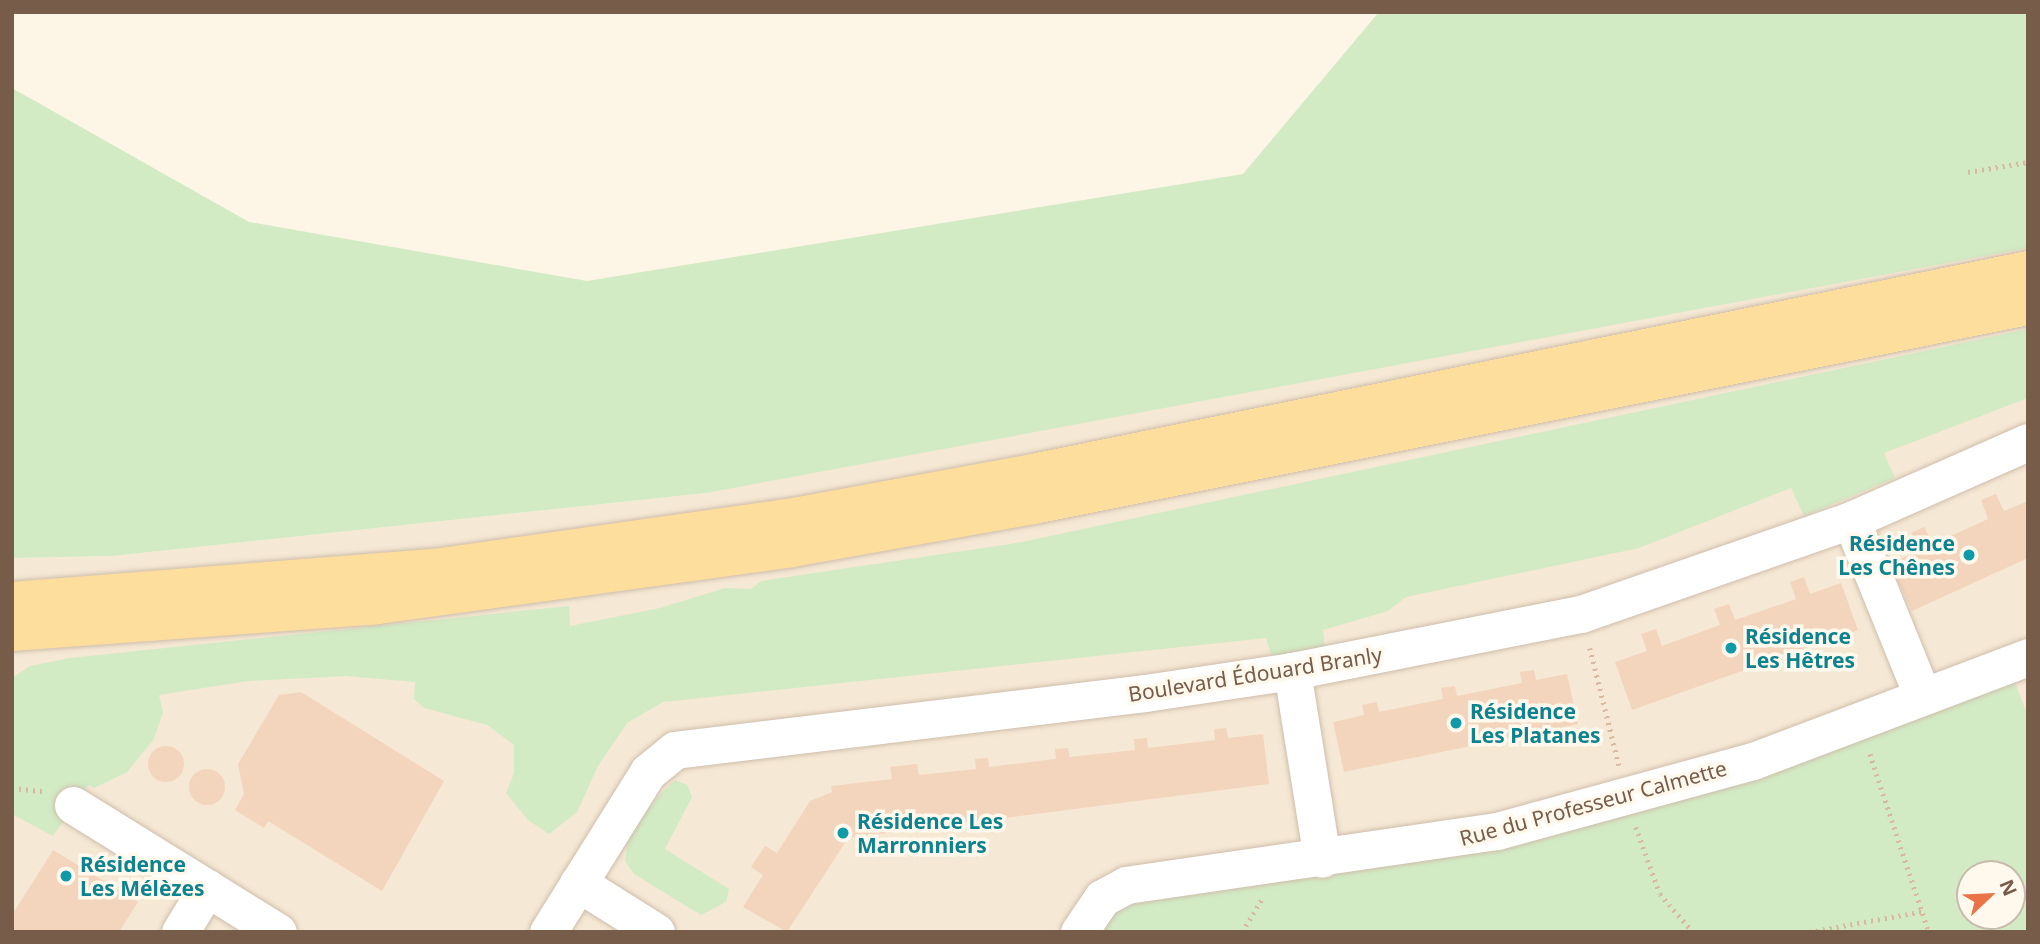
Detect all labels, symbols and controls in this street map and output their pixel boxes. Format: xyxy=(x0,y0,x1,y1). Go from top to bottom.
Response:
place label: Résidence Les Chênes xyxy=(1838,530,1955,580)
marker: Résidence Les Chênes xyxy=(1961,547,1977,563)
place label: Résidence Les Hêtres xyxy=(1745,623,1855,673)
marker: Résidence Les Hêtres xyxy=(1723,640,1739,656)
street label: Boulevard Édouard Branly xyxy=(1126,641,1384,707)
place label: Résidence Les Platanes xyxy=(1470,698,1601,748)
marker: Résidence Les Platanes xyxy=(1448,715,1464,731)
street label: Rue du Professeur Calmette xyxy=(1457,755,1729,851)
place label: Résidence Les Marronniers xyxy=(857,808,1003,858)
marker: Résidence Les Marronniers xyxy=(835,825,851,841)
place label: Résidence Les Mélèzes xyxy=(80,851,205,901)
north arrow xyxy=(1956,860,2026,930)
marker: Résidence Les Mélèzes xyxy=(58,868,74,884)
text: N xyxy=(1994,875,2023,900)

